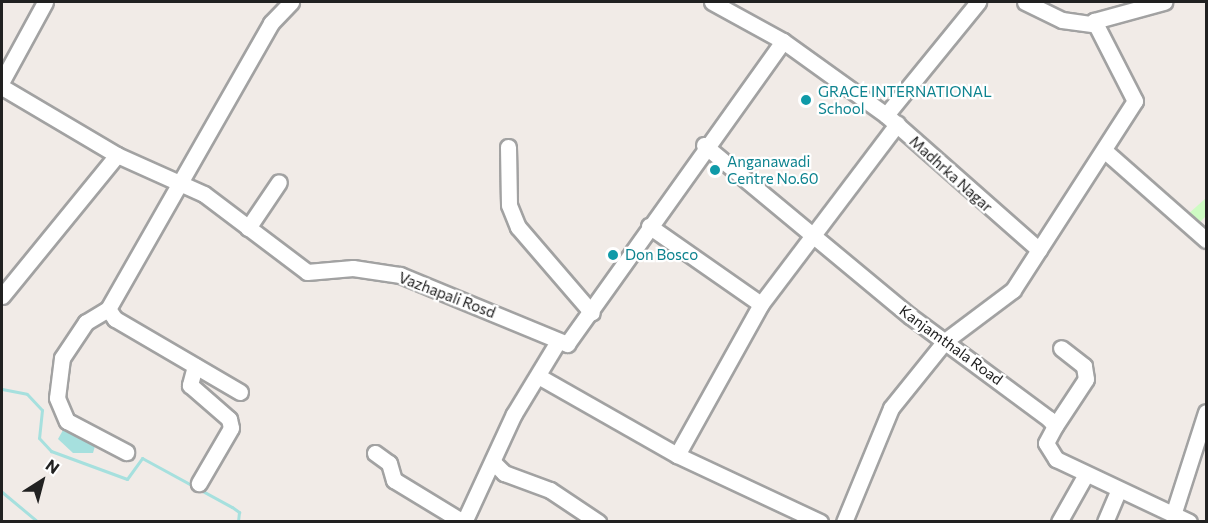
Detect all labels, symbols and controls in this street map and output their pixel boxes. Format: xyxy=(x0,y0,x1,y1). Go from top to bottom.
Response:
place label: GRACE INTERNATIONAL School xyxy=(818,82,992,117)
marker: GRACE INTERNATIONAL School xyxy=(799,93,813,107)
street label: Madhrka Nagar xyxy=(906,132,996,216)
place label: Anganawadi Centre No.60 xyxy=(727,152,819,187)
marker: Anganawadi Centre No.60 xyxy=(708,163,722,177)
place label: Don Bosco xyxy=(625,246,698,264)
marker: Don Bosco xyxy=(606,248,620,262)
street label: Vazhapali Rosd xyxy=(396,268,498,322)
street label: Kanjamthala Road xyxy=(896,301,1006,389)
north arrow xyxy=(12,451,72,511)
text: N xyxy=(42,455,63,477)

